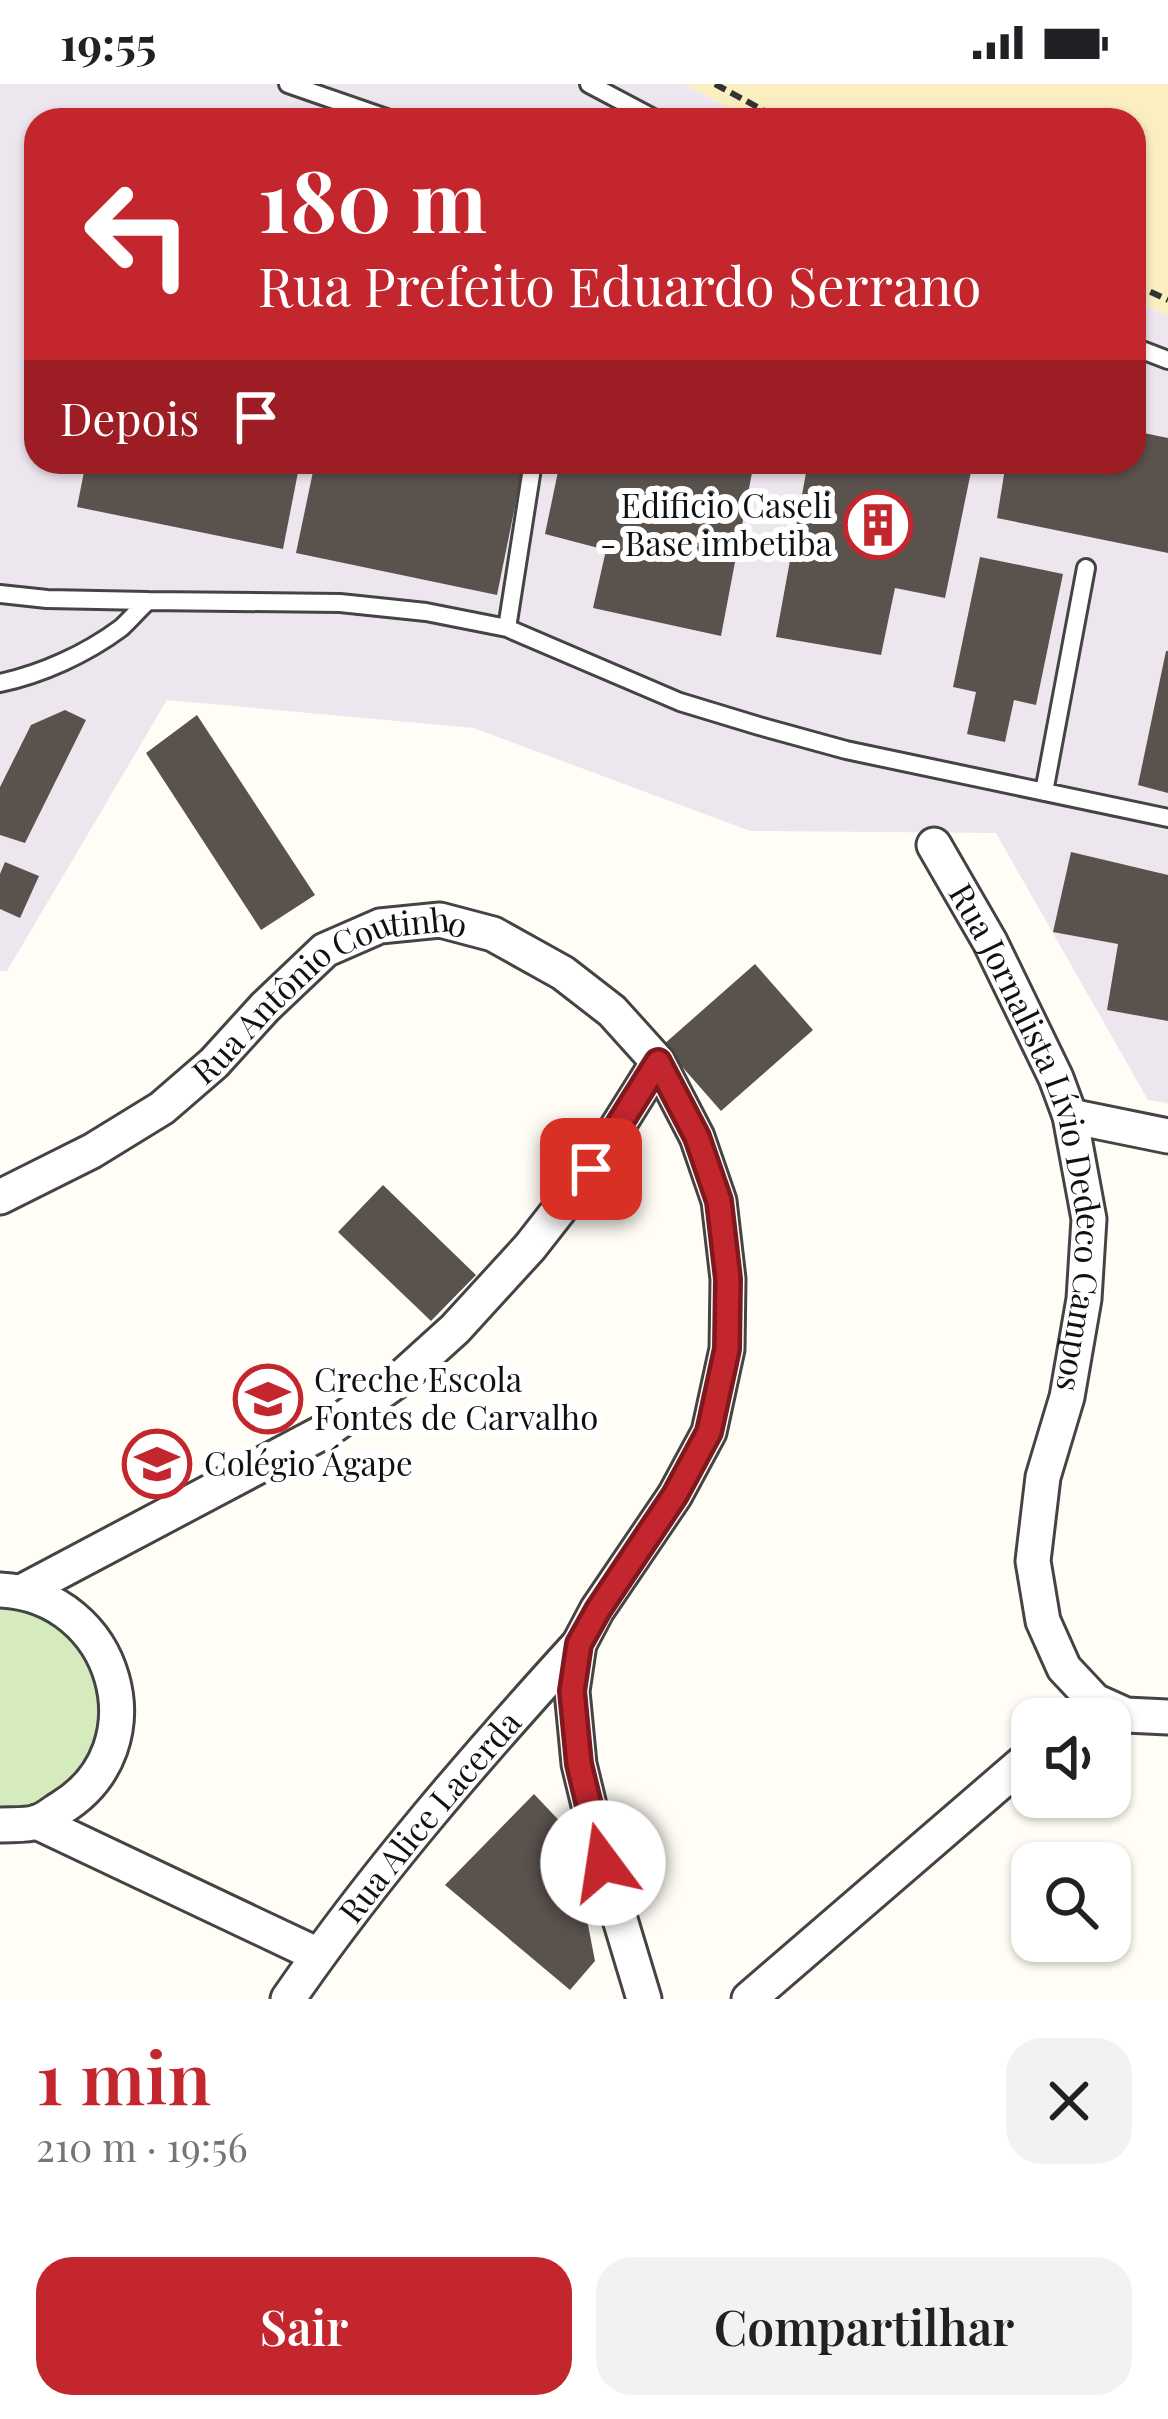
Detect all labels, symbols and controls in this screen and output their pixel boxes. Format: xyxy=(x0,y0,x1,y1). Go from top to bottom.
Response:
text: 19:55 xyxy=(60,12,156,72)
text: 180 m xyxy=(258,142,487,254)
icon: left xyxy=(60,156,216,312)
text: Rua Prefeito Eduardo Serrano xyxy=(258,249,981,321)
icon: arrive xyxy=(223,384,289,450)
text: Depois xyxy=(60,387,199,447)
place label: Edificio Caseli - Base imbetiba xyxy=(600,482,833,564)
building icon: Edificio Caseli - Base imbetiba xyxy=(843,490,913,560)
street label: Rua Jornalista Lívio Dedeco Campos xyxy=(941,874,1113,1395)
street label: Rua Antônio Coutinho xyxy=(182,895,473,1092)
pin xyxy=(540,1118,642,1220)
icon: arrive xyxy=(558,1136,624,1202)
place label: Creche Escola Fontes de Carvalho xyxy=(314,1356,598,1438)
school or university icon: Creche Escola Fontes de Carvalho xyxy=(233,1364,303,1434)
school or university icon: Colégio Ágape xyxy=(122,1429,192,1499)
place label: Colégio Ágape xyxy=(204,1440,413,1484)
map controls xyxy=(1011,1698,1131,1962)
button: sound xyxy=(1011,1698,1131,1818)
street label: Rua Alice Lacerda xyxy=(327,1700,529,1931)
position arrow xyxy=(540,1800,666,1926)
button: search xyxy=(1011,1842,1131,1962)
text: 1 min xyxy=(36,2027,211,2123)
button: close xyxy=(1006,2038,1132,2164)
text: 210 m · 19:56 xyxy=(36,2120,248,2172)
button: Sair xyxy=(36,2257,572,2395)
button: Compartilhar xyxy=(596,2257,1132,2395)

